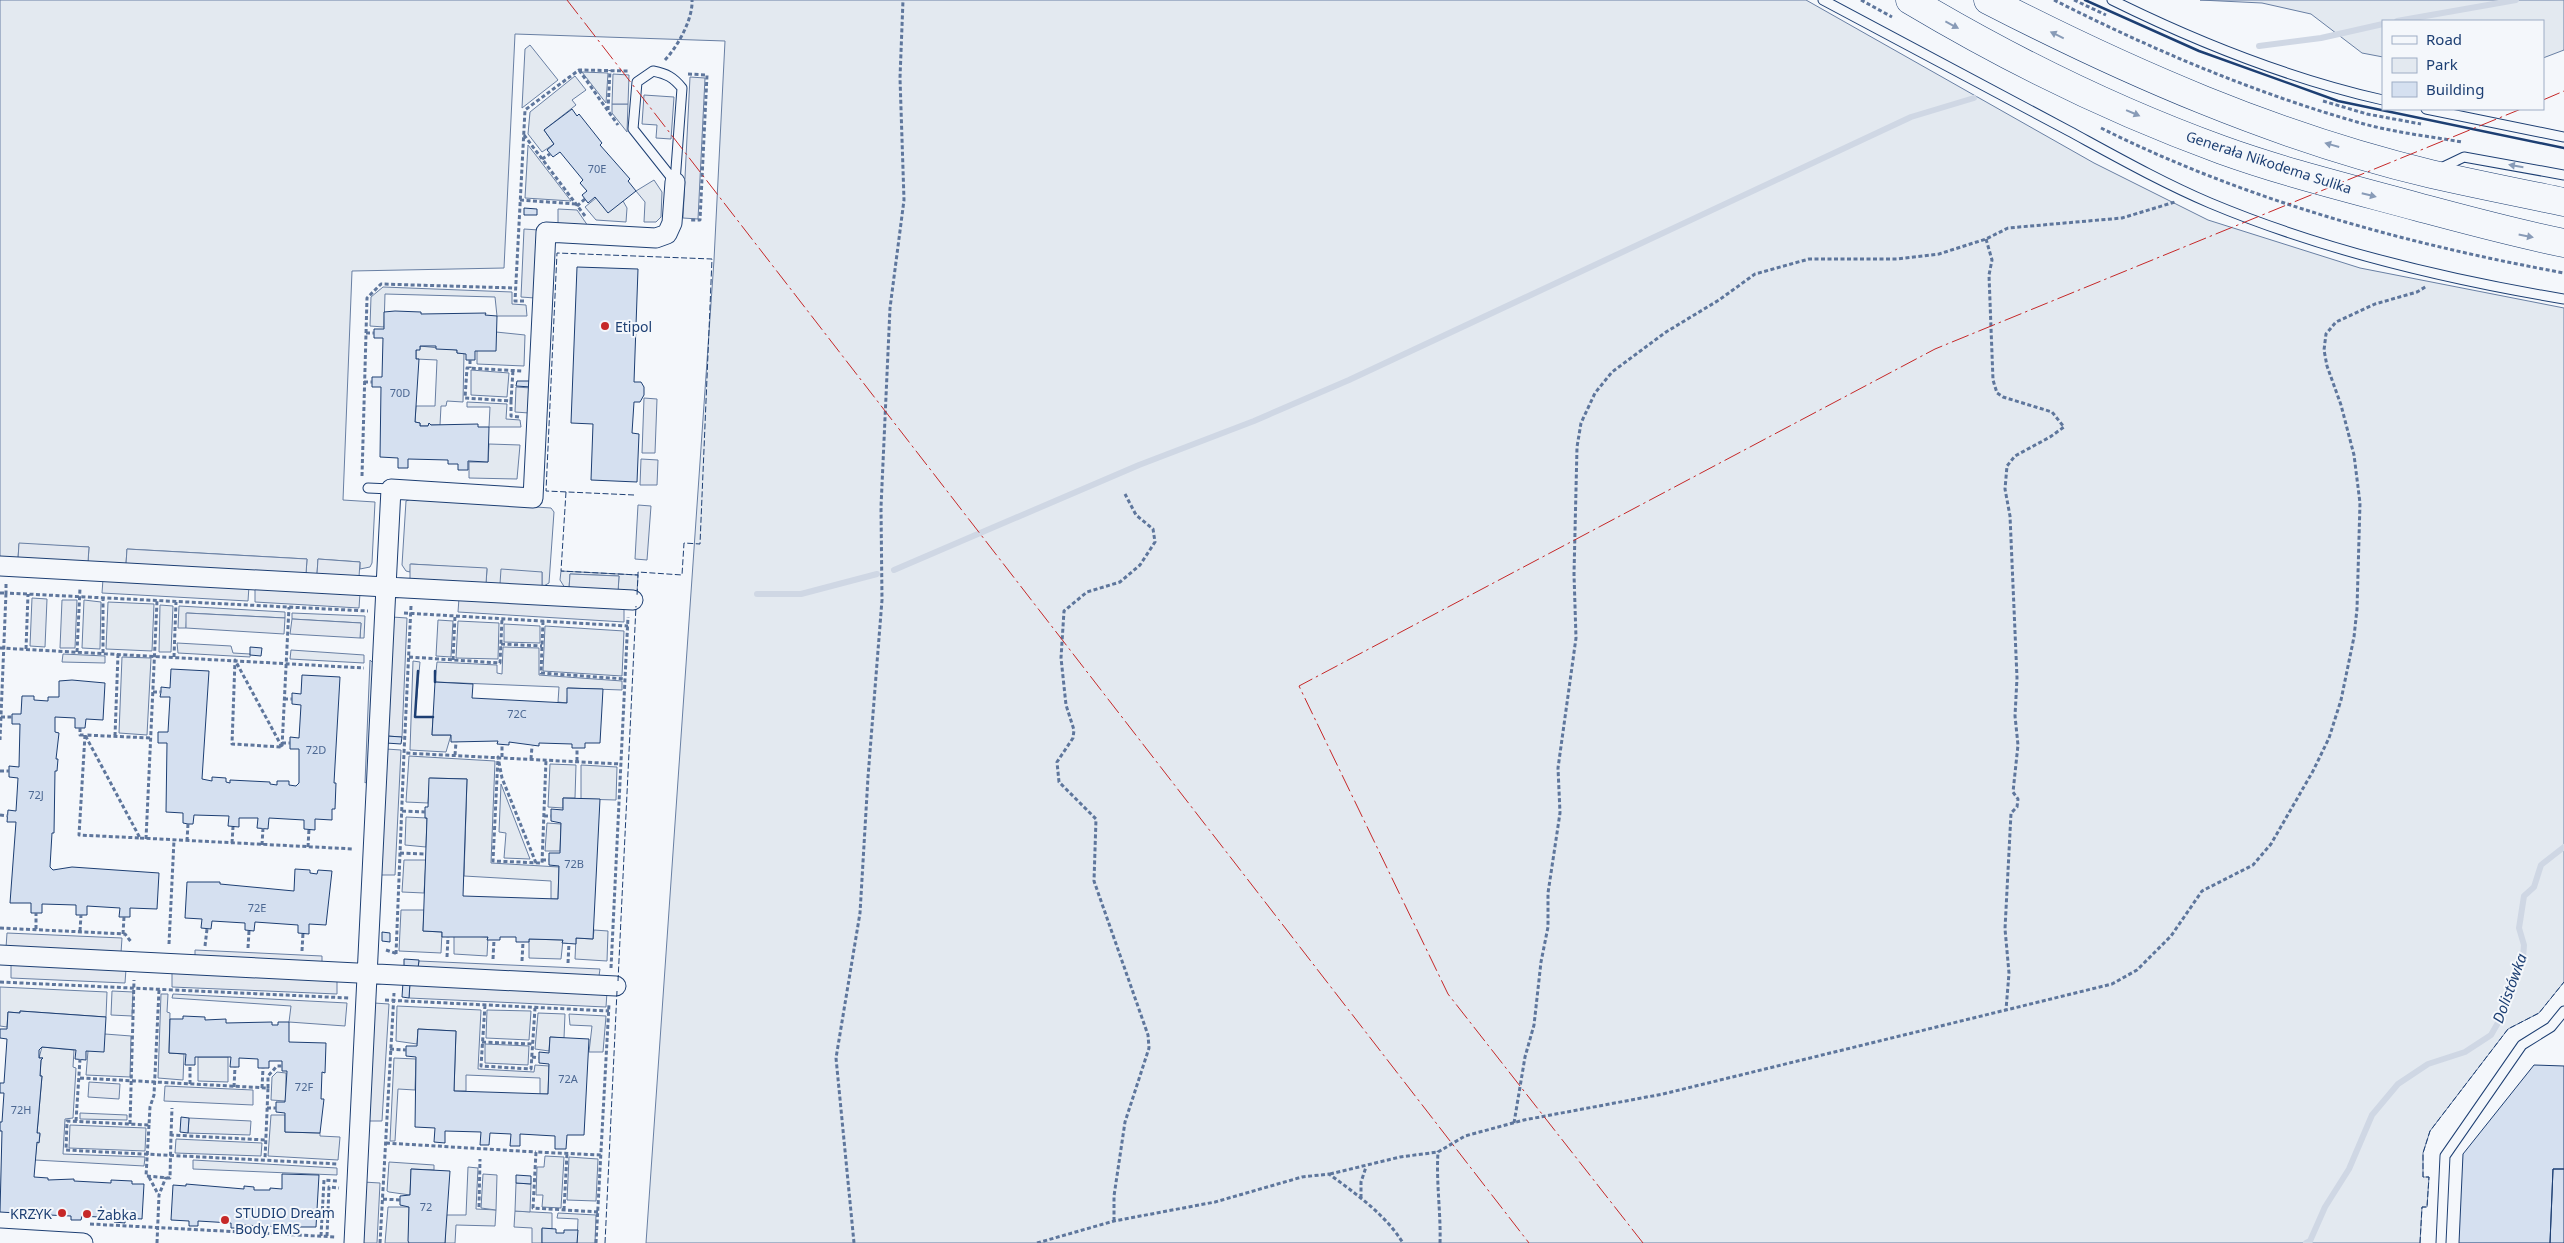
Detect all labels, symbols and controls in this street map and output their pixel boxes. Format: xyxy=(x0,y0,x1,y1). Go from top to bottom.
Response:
legend xyxy=(2382,20,2544,110)
one-way arrow xyxy=(1945,21,1959,29)
text: Road xyxy=(2426,29,2462,49)
one-way arrow xyxy=(2050,31,2064,39)
text: Park xyxy=(2426,54,2458,74)
text: Building xyxy=(2426,79,2484,99)
one-way arrow xyxy=(2126,110,2140,118)
street label: Generała Nikodema Sulika xyxy=(2184,126,2354,198)
one-way arrow xyxy=(2325,141,2340,149)
house number: 70E xyxy=(588,161,606,176)
one-way arrow xyxy=(2508,162,2524,170)
one-way arrow xyxy=(2362,191,2377,199)
one-way arrow xyxy=(2519,232,2535,240)
place label: Etipol xyxy=(615,317,652,336)
marker: Etipol xyxy=(599,320,611,332)
house number: 70D xyxy=(390,385,410,400)
house number: 72C xyxy=(507,706,527,721)
house number: 72D xyxy=(306,742,326,757)
house number: 72J xyxy=(28,787,44,802)
house number: 72B xyxy=(564,856,584,871)
house number: 72E xyxy=(248,900,266,915)
water label: Dolistówka xyxy=(2487,950,2531,1026)
house number: 72A xyxy=(558,1071,579,1086)
house number: 72F xyxy=(295,1079,313,1094)
house number: 72H xyxy=(11,1102,31,1117)
house number: 72 xyxy=(420,1199,432,1214)
place label: STUDIO Dream Body EMS xyxy=(235,1203,335,1238)
place label: KRZYK xyxy=(10,1204,52,1223)
place label: Żabka xyxy=(97,1205,137,1224)
marker: KRZYK xyxy=(56,1207,68,1219)
marker: Żabka xyxy=(81,1208,93,1220)
marker: STUDIO Dream Body EMS xyxy=(219,1214,231,1226)

